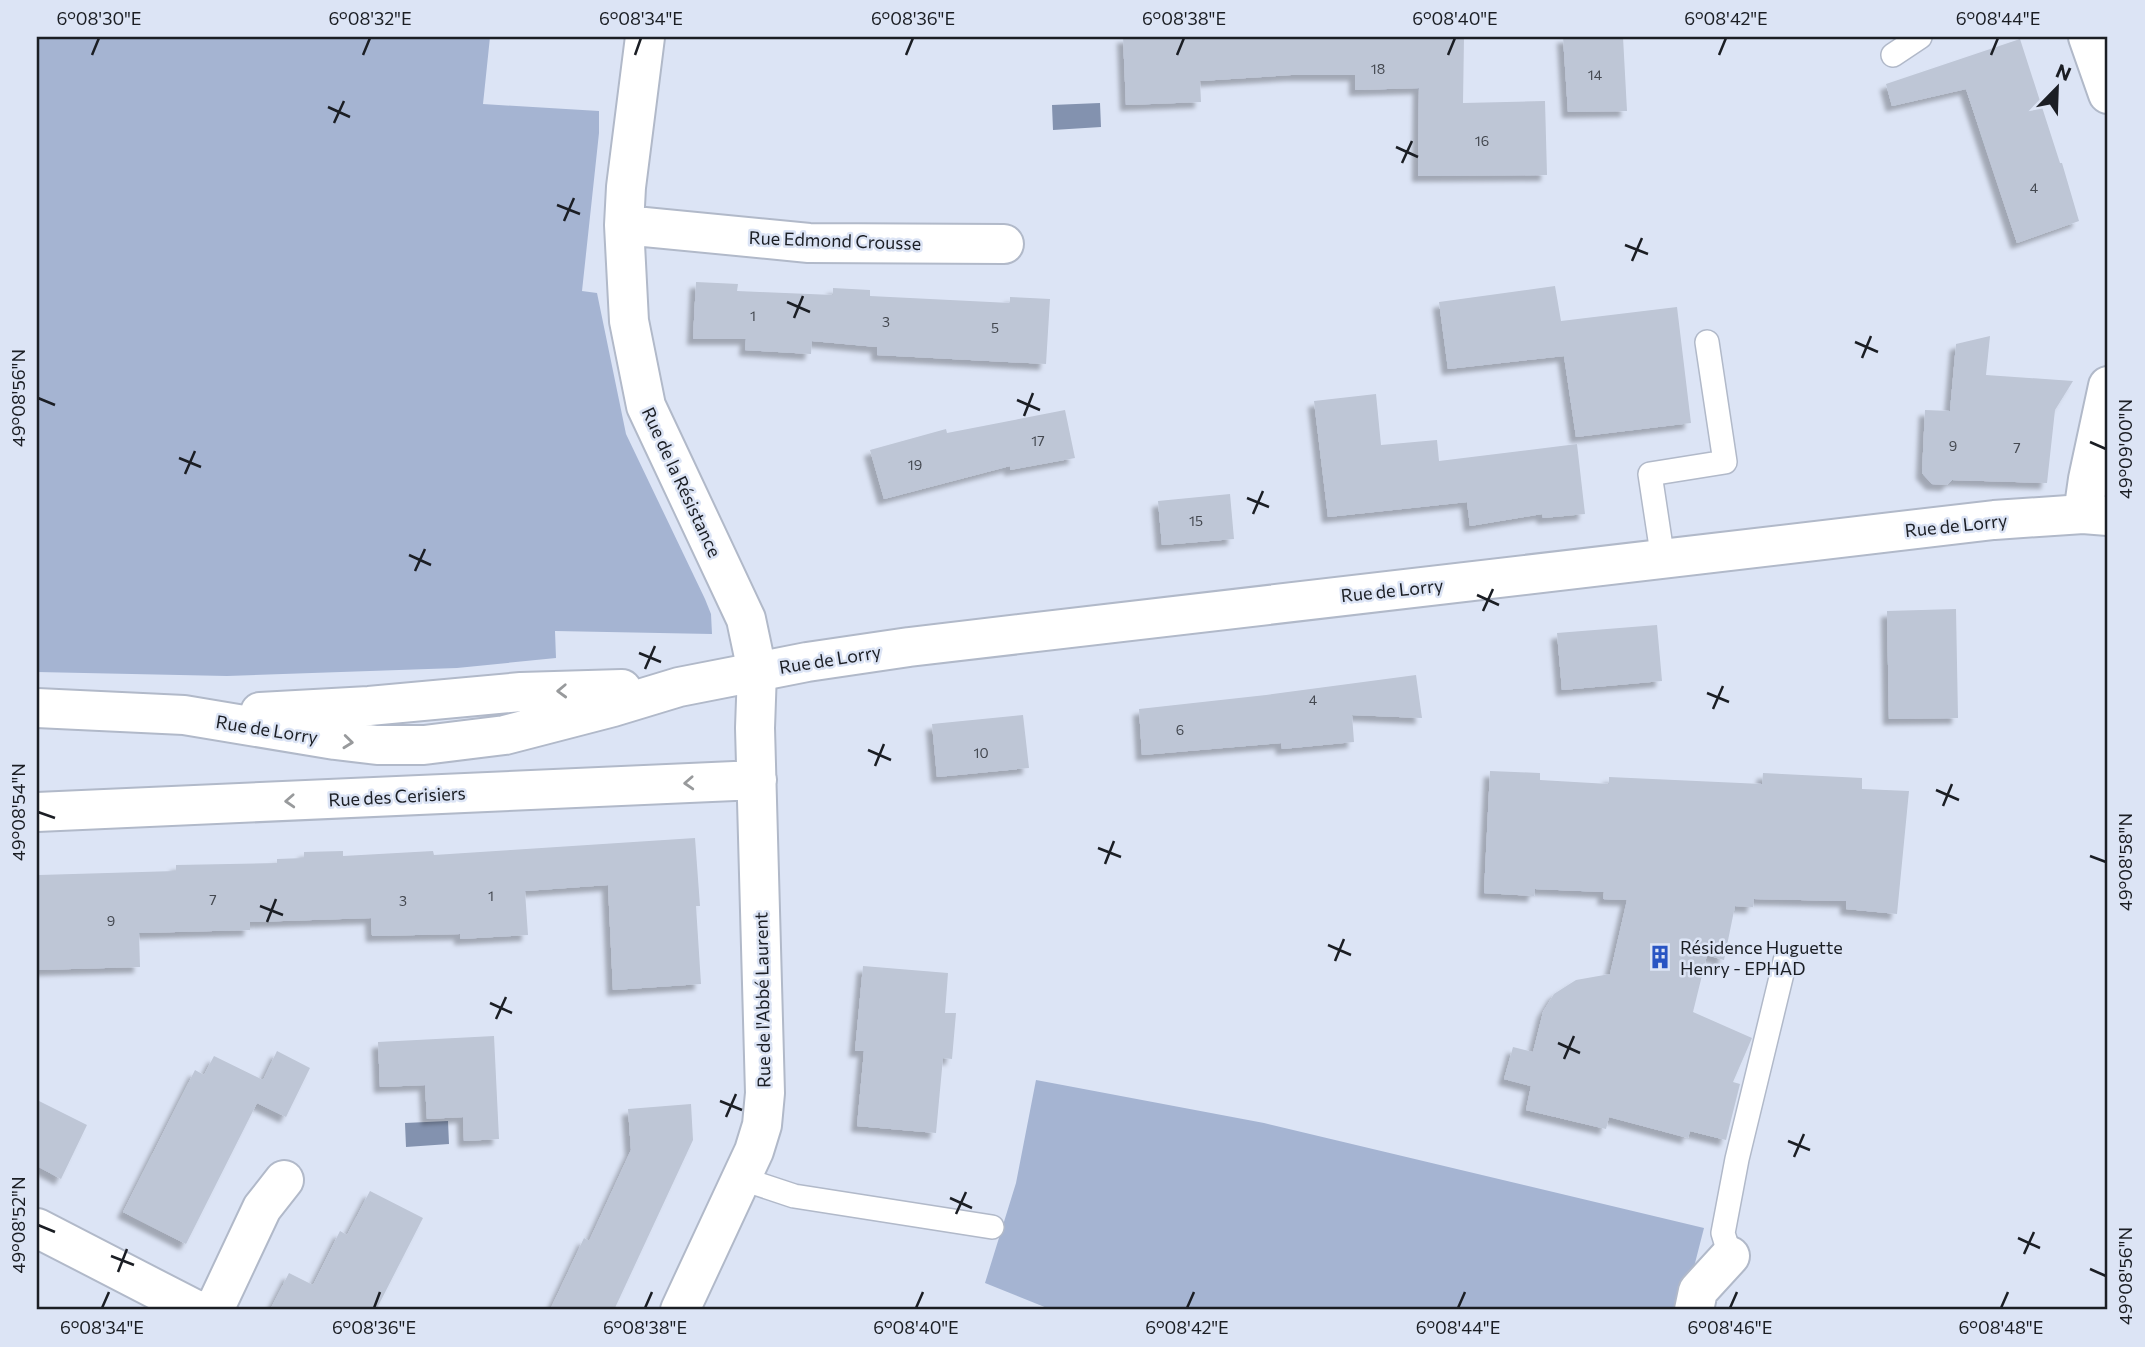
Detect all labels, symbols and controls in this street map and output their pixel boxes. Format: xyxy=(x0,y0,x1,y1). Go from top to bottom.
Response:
text: 6°08'30"E xyxy=(56,7,142,29)
text: 6°08'32"E xyxy=(328,7,412,29)
text: 6°08'34"E xyxy=(599,7,683,29)
text: 6°08'36"E xyxy=(871,7,955,29)
text: 6°08'38"E xyxy=(1142,7,1226,29)
text: 6°08'40"E xyxy=(1412,7,1498,29)
text: 6°08'42"E xyxy=(1684,7,1768,29)
text: 6°08'44"E xyxy=(1956,7,2040,29)
north arrow xyxy=(2022,52,2092,122)
text: N xyxy=(2053,59,2075,85)
house number: 18 xyxy=(1371,60,1385,77)
house number: 14 xyxy=(1588,66,1603,83)
house number: 16 xyxy=(1475,132,1489,149)
house number: 4 xyxy=(2030,179,2039,196)
street label: Rue Edmond Crousse xyxy=(748,226,922,254)
house number: 1 xyxy=(750,307,756,324)
house number: 3 xyxy=(882,313,890,330)
house number: 5 xyxy=(991,319,999,336)
text: 49°08'56"N xyxy=(7,349,29,447)
text: 49°09'00"N xyxy=(2114,399,2136,499)
street label: Rue de la Résistance xyxy=(638,403,726,561)
house number: 17 xyxy=(1031,432,1045,449)
house number: 9 xyxy=(1949,437,1957,454)
house number: 7 xyxy=(2013,439,2021,456)
house number: 19 xyxy=(908,456,922,473)
street label: Rue de Lorry xyxy=(1904,509,2008,541)
house number: 15 xyxy=(1189,512,1203,529)
street label: Rue de Lorry xyxy=(1340,574,1444,606)
street label: Rue de Lorry xyxy=(777,640,883,678)
one-way arrow xyxy=(556,683,567,698)
house number: 4 xyxy=(1309,691,1318,708)
street label: Rue de Lorry xyxy=(214,710,320,748)
house number: 6 xyxy=(1176,721,1184,738)
one-way arrow xyxy=(343,734,354,749)
house number: 10 xyxy=(973,744,989,761)
text: 49°08'54"N xyxy=(7,763,29,861)
one-way arrow xyxy=(683,776,694,791)
street label: Rue des Cerisiers xyxy=(328,781,466,811)
one-way arrow xyxy=(284,793,295,808)
text: 49°08'58"N xyxy=(2114,813,2136,911)
house number: 1 xyxy=(488,887,494,904)
house number: 7 xyxy=(209,891,217,908)
house number: 3 xyxy=(399,892,407,909)
house number: 9 xyxy=(107,912,115,929)
street label: Rue de l'Abbé Laurent xyxy=(749,912,775,1088)
place label: Résidence Huguette Henry - EPHAD xyxy=(1680,936,1843,979)
building icon: Résidence Huguette Henry - EPHAD xyxy=(1646,943,1674,971)
text: 49°08'52"N xyxy=(7,1176,29,1274)
text: 49°08'56"N xyxy=(2114,1227,2136,1325)
text: 6°08'34"E xyxy=(60,1316,144,1338)
text: 6°08'36"E xyxy=(332,1316,416,1338)
text: 6°08'38"E xyxy=(603,1316,687,1338)
text: 6°08'40"E xyxy=(873,1316,959,1338)
text: 6°08'42"E xyxy=(1145,1316,1229,1338)
text: 6°08'44"E xyxy=(1416,1316,1500,1338)
text: 6°08'46"E xyxy=(1688,1316,1772,1338)
text: 6°08'48"E xyxy=(1959,1316,2043,1338)

